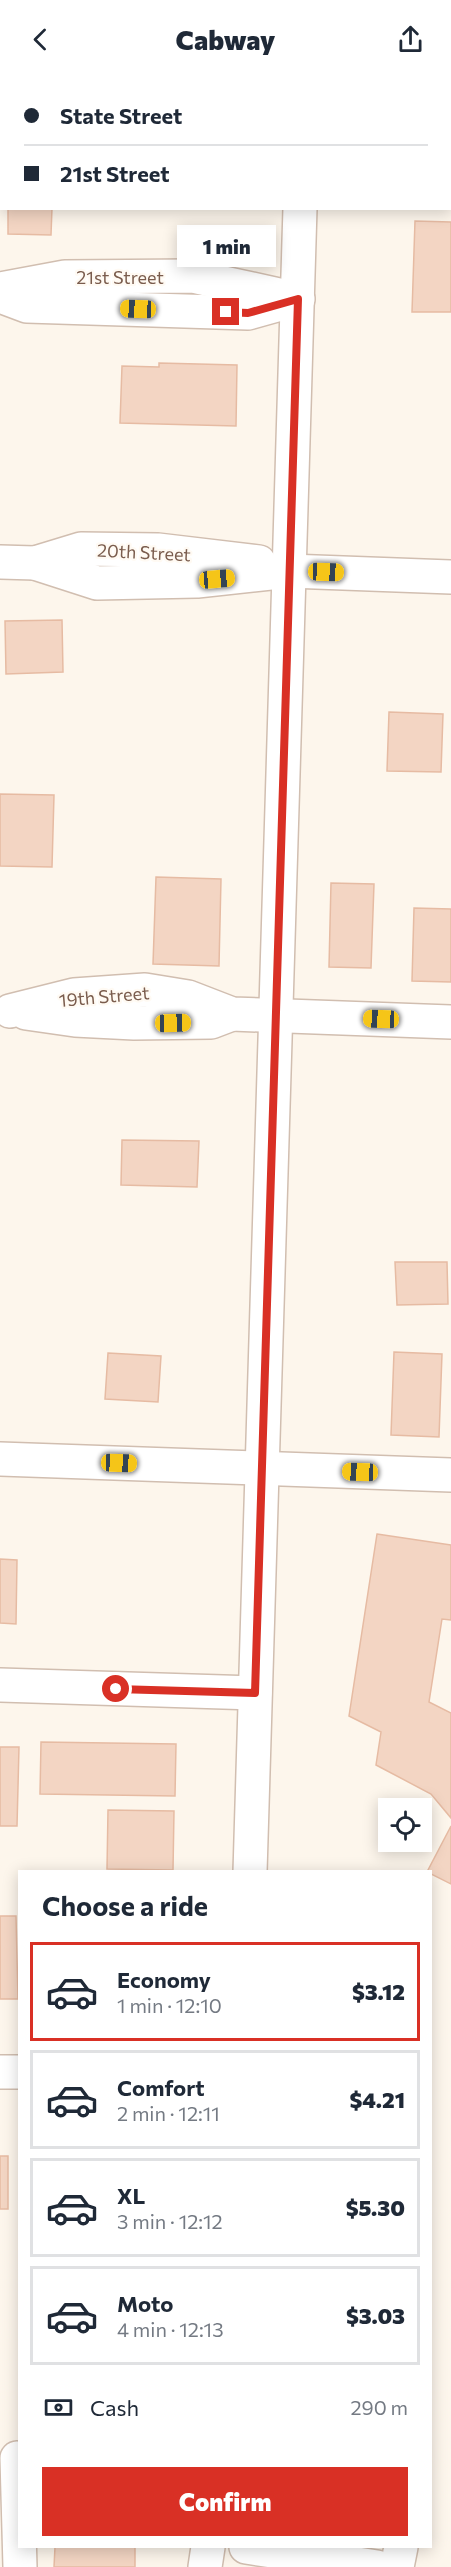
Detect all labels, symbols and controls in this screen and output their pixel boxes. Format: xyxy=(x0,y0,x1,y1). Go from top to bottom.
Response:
icon: back xyxy=(24,23,57,56)
text: Cabway xyxy=(176,23,275,56)
icon: share xyxy=(394,23,427,56)
text: State Street xyxy=(60,102,182,129)
text: 21st Street xyxy=(60,160,170,187)
callout: 1 min xyxy=(176,225,276,267)
text: 1 min xyxy=(202,234,251,258)
street label: 21st Street xyxy=(76,266,164,288)
route end xyxy=(212,298,239,325)
car xyxy=(120,299,156,319)
street label: 20th Street xyxy=(97,539,191,565)
car xyxy=(308,562,344,582)
car xyxy=(198,568,236,590)
street label: 19th Street xyxy=(58,981,150,1011)
car xyxy=(363,1009,399,1029)
car xyxy=(155,1014,191,1032)
car xyxy=(101,1453,137,1473)
car xyxy=(342,1462,378,1482)
route start xyxy=(102,1675,129,1702)
map controls xyxy=(378,1798,432,1852)
button: locate xyxy=(378,1798,432,1852)
text: Choose a ride xyxy=(42,1889,208,1922)
icon: car xyxy=(45,1965,99,2019)
text: Economy xyxy=(117,1966,211,1993)
text: $3.12 xyxy=(352,1978,405,2005)
text: 1 min · 12:10 xyxy=(117,1993,222,2017)
icon: car xyxy=(45,2073,99,2127)
text: Comfort xyxy=(117,2074,205,2101)
text: $4.21 xyxy=(349,2086,405,2113)
text: 2 min · 12:11 xyxy=(117,2101,220,2125)
icon: car xyxy=(45,2181,99,2235)
text: XL xyxy=(117,2182,145,2209)
text: $5.30 xyxy=(346,2194,405,2221)
text: 3 min · 12:12 xyxy=(117,2209,223,2233)
icon: car xyxy=(45,2289,99,2343)
text: Moto xyxy=(117,2290,173,2317)
text: $3.03 xyxy=(346,2302,405,2329)
text: 4 min · 12:13 xyxy=(117,2317,224,2341)
icon: cash xyxy=(42,2391,75,2424)
text: Cash xyxy=(90,2394,139,2421)
text: 290 m xyxy=(350,2395,408,2419)
button: Confirm xyxy=(42,2467,408,2536)

